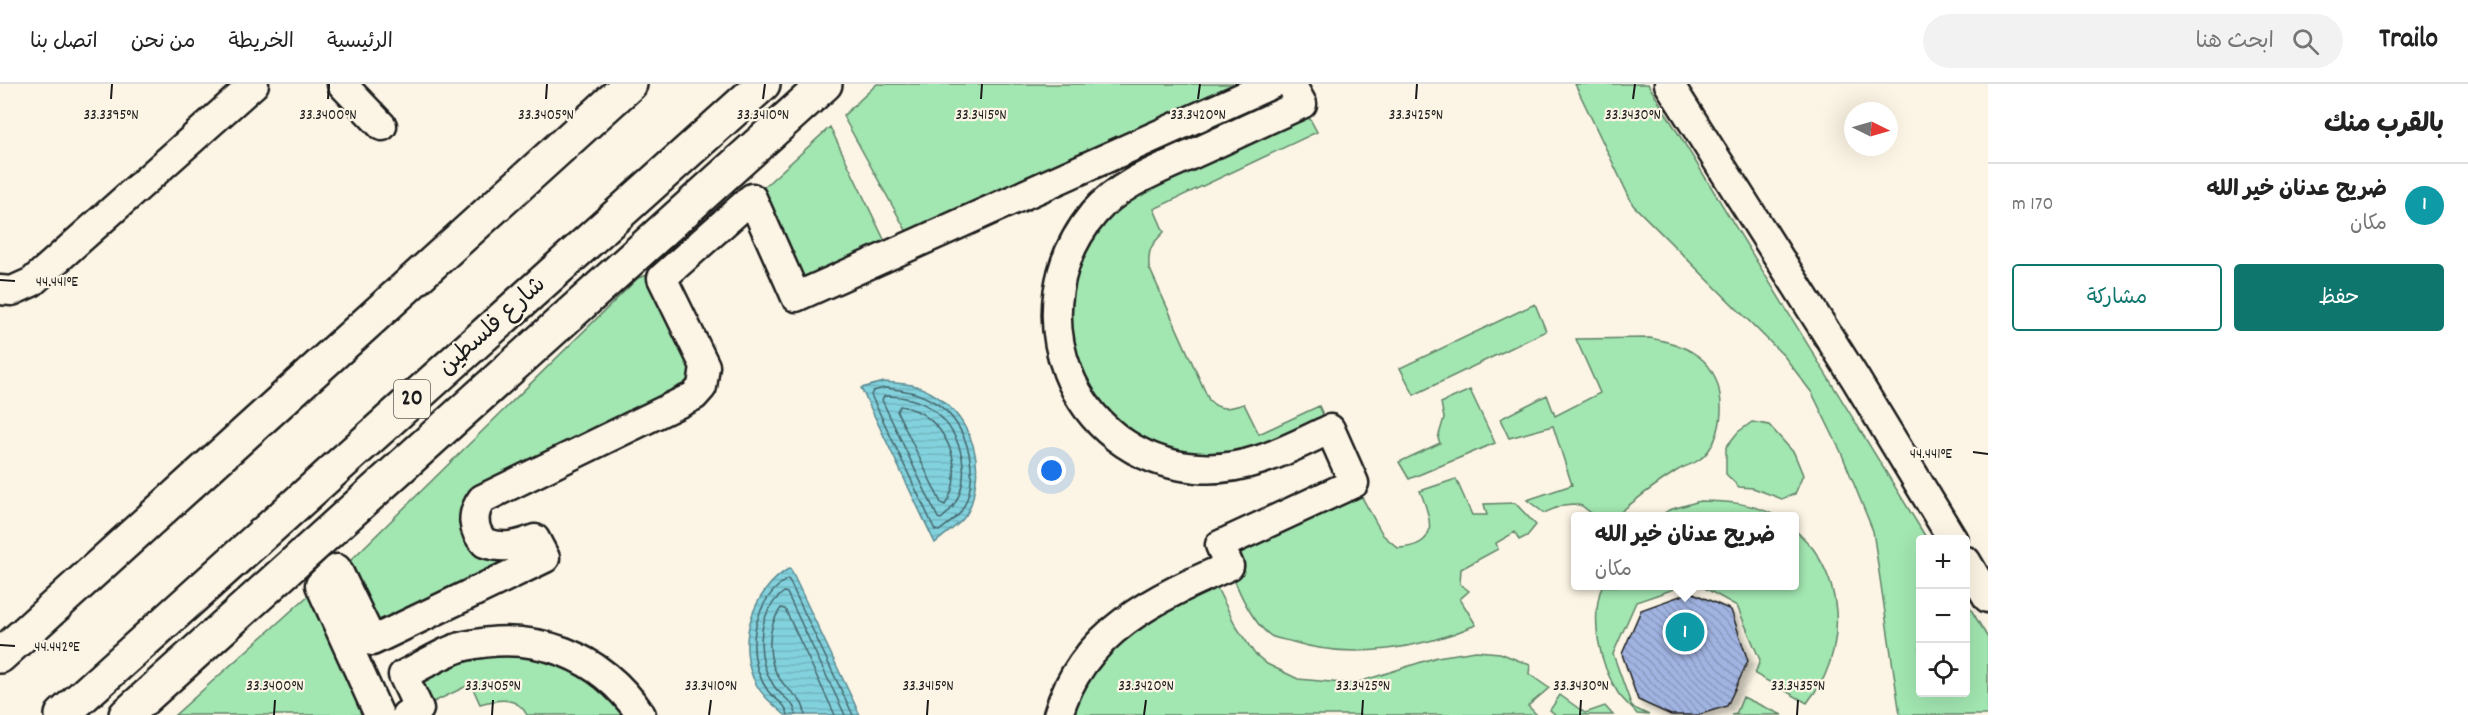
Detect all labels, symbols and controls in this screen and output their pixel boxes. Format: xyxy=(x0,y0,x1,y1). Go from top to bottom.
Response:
search box xyxy=(1923,14,2343,68)
text: Trailo xyxy=(2379,21,2438,61)
icon: search xyxy=(2289,25,2322,58)
text: ابحث هنا xyxy=(2195,27,2274,58)
text: اتصل بنا xyxy=(30,28,98,58)
text: من نحن xyxy=(131,28,195,58)
text: الخريطة xyxy=(228,28,294,58)
text: الرئيسية xyxy=(327,28,393,58)
north arrow xyxy=(1844,102,1898,156)
text: 33.3395°N xyxy=(83,105,139,127)
text: 33.3400°N xyxy=(299,105,357,127)
text: 33.3405°N xyxy=(518,105,574,127)
text: 33.3410°N xyxy=(737,105,789,127)
text: 33.3415°N xyxy=(955,105,1007,127)
text: 33.3420°N xyxy=(1170,105,1226,127)
text: 33.3425°N xyxy=(1389,105,1443,127)
text: 33.3430°N xyxy=(1605,105,1661,127)
text: بالقرب منك xyxy=(2324,107,2444,144)
text: ضريح عدنان خير الله xyxy=(2207,175,2387,206)
text: 170 m xyxy=(2012,191,2053,219)
text: 1 xyxy=(2422,191,2427,219)
text: مكان xyxy=(2350,211,2387,239)
button: مشاركة xyxy=(2012,264,2222,331)
button: حفظ xyxy=(2234,264,2444,331)
street label: شارع فلسطين xyxy=(432,269,554,385)
text: 44.441°E xyxy=(36,272,78,294)
road number: 20 xyxy=(394,380,430,418)
text: 44.441°E xyxy=(1910,444,1952,466)
your location xyxy=(1037,456,1066,485)
popup xyxy=(1571,512,1799,590)
text: ضريح عدنان خير الله xyxy=(1595,521,1775,552)
map controls xyxy=(1916,535,1970,697)
button: + xyxy=(1916,535,1970,589)
text: مكان xyxy=(1595,557,1632,585)
button: − xyxy=(1916,589,1970,643)
pin: 1 xyxy=(1666,610,1704,654)
text: 44.442°E xyxy=(34,637,80,659)
button: locate xyxy=(1916,643,1970,697)
text: 33.3400°N xyxy=(246,676,304,698)
text: 33.3405°N xyxy=(465,676,521,698)
text: 33.3410°N xyxy=(685,676,737,698)
text: 33.3415°N xyxy=(902,676,954,698)
text: 33.3420°N xyxy=(1118,676,1174,698)
text: 33.3425°N xyxy=(1336,676,1390,698)
text: 33.3430°N xyxy=(1553,676,1609,698)
text: 33.3435°N xyxy=(1771,676,1825,698)

